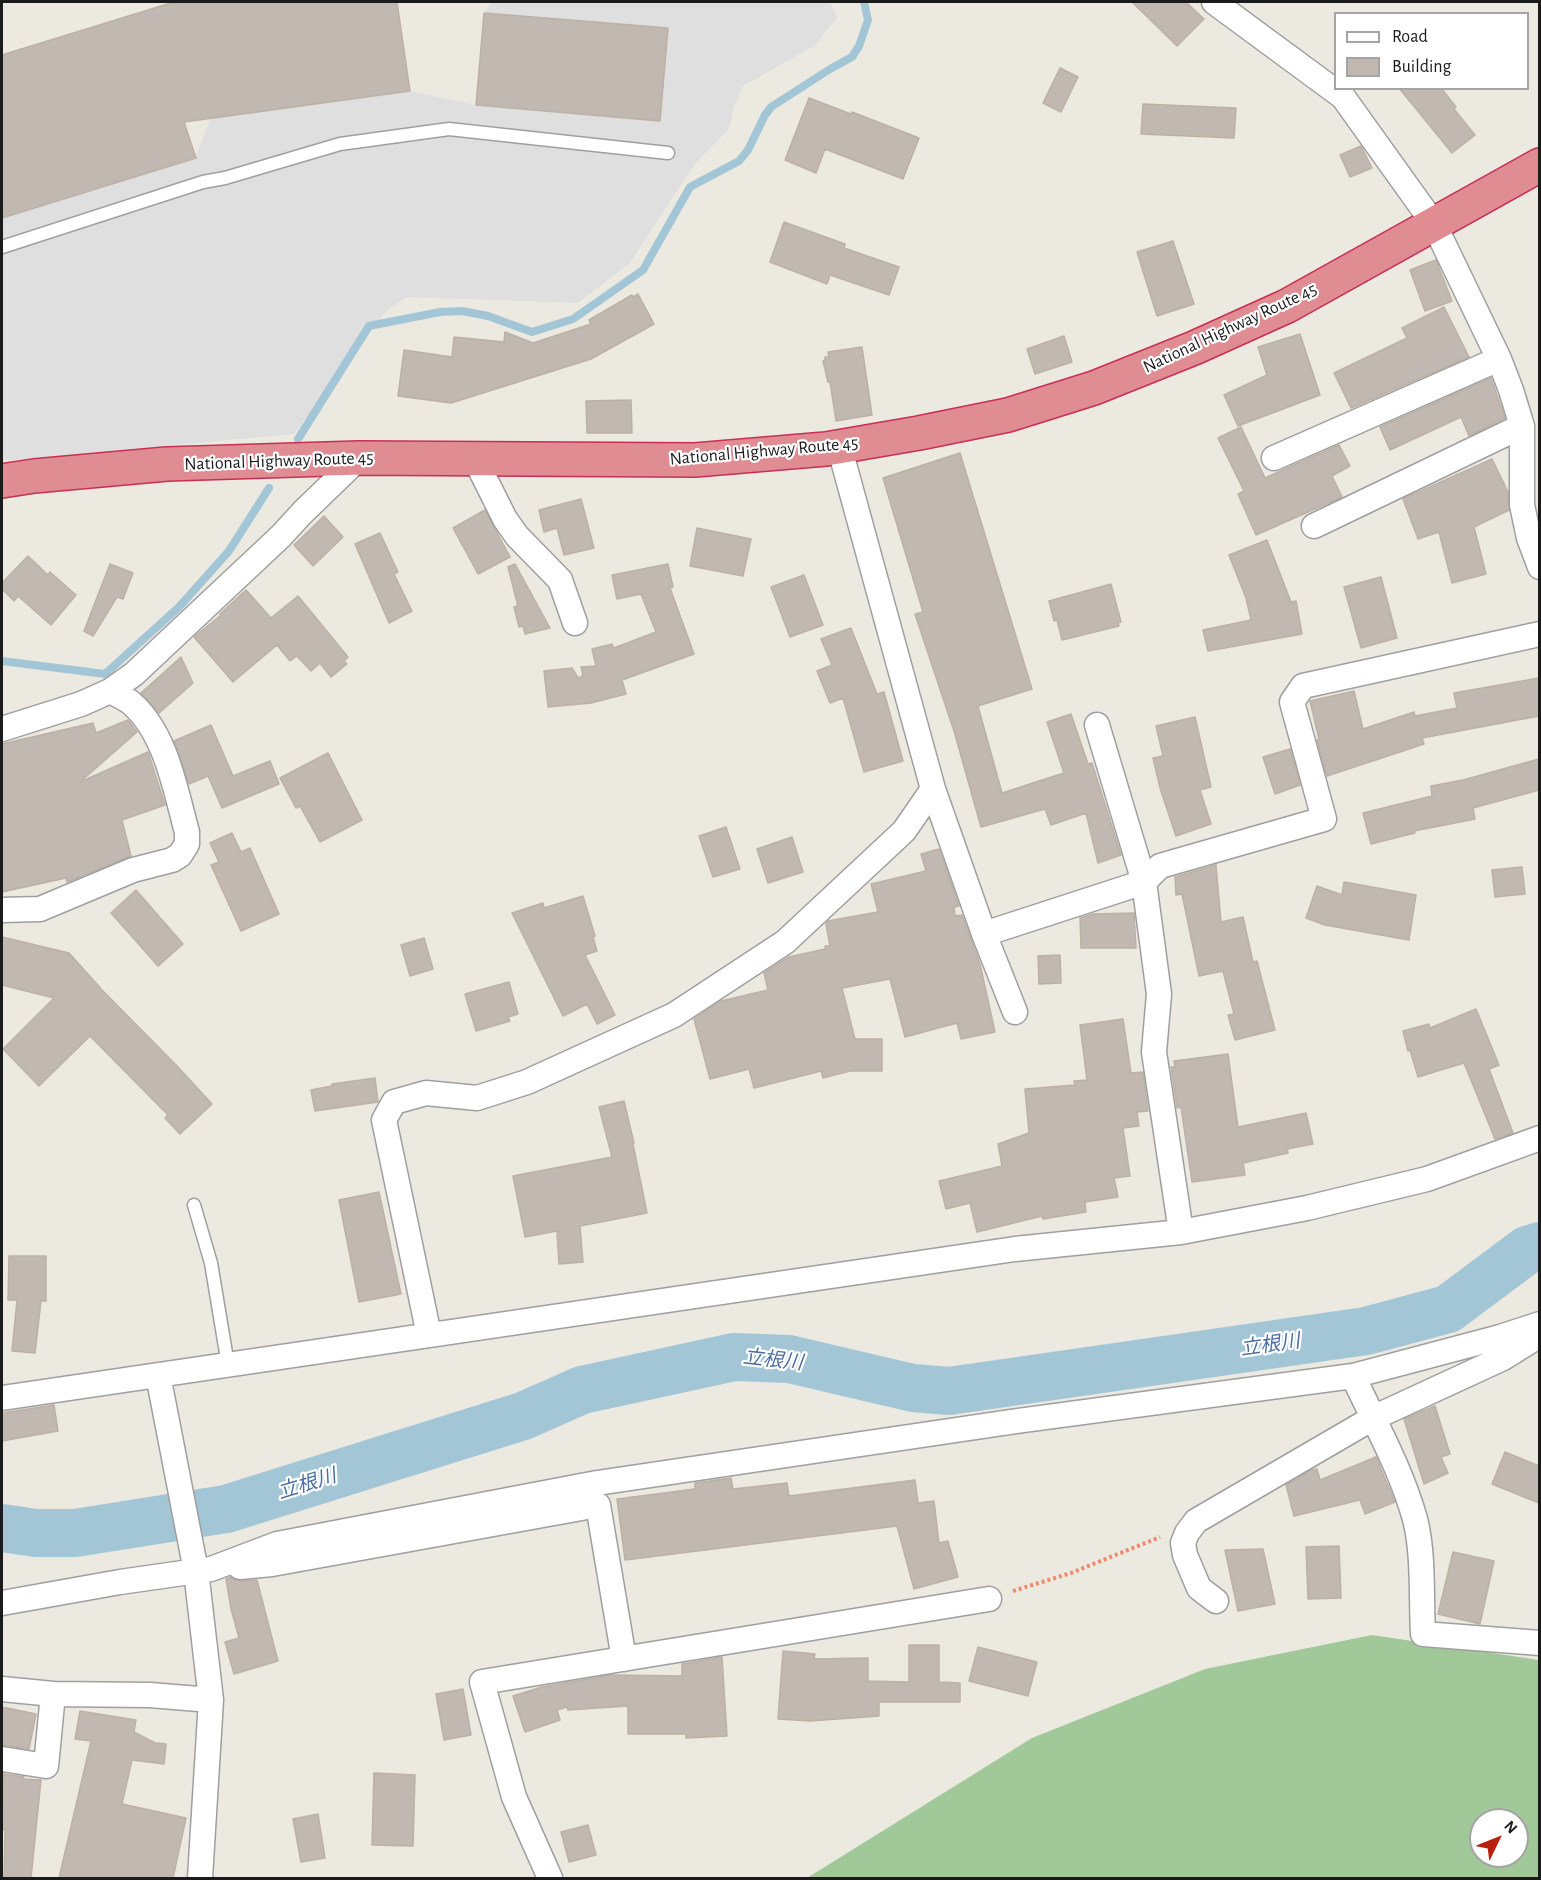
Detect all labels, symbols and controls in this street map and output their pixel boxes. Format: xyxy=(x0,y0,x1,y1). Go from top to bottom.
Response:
legend xyxy=(1334,12,1529,90)
text: Road xyxy=(1392,28,1428,46)
text: Building xyxy=(1392,58,1451,76)
street label: National Highway Route 45 xyxy=(1140,278,1320,378)
street label: National Highway Route 45 xyxy=(669,432,859,470)
street label: National Highway Route 45 xyxy=(184,447,374,475)
water label: 立根川 xyxy=(1239,1329,1301,1361)
water label: 立根川 xyxy=(742,1345,804,1375)
water label: 立根川 xyxy=(275,1464,339,1504)
north arrow xyxy=(1469,1808,1529,1868)
text: N xyxy=(1501,1818,1520,1837)

